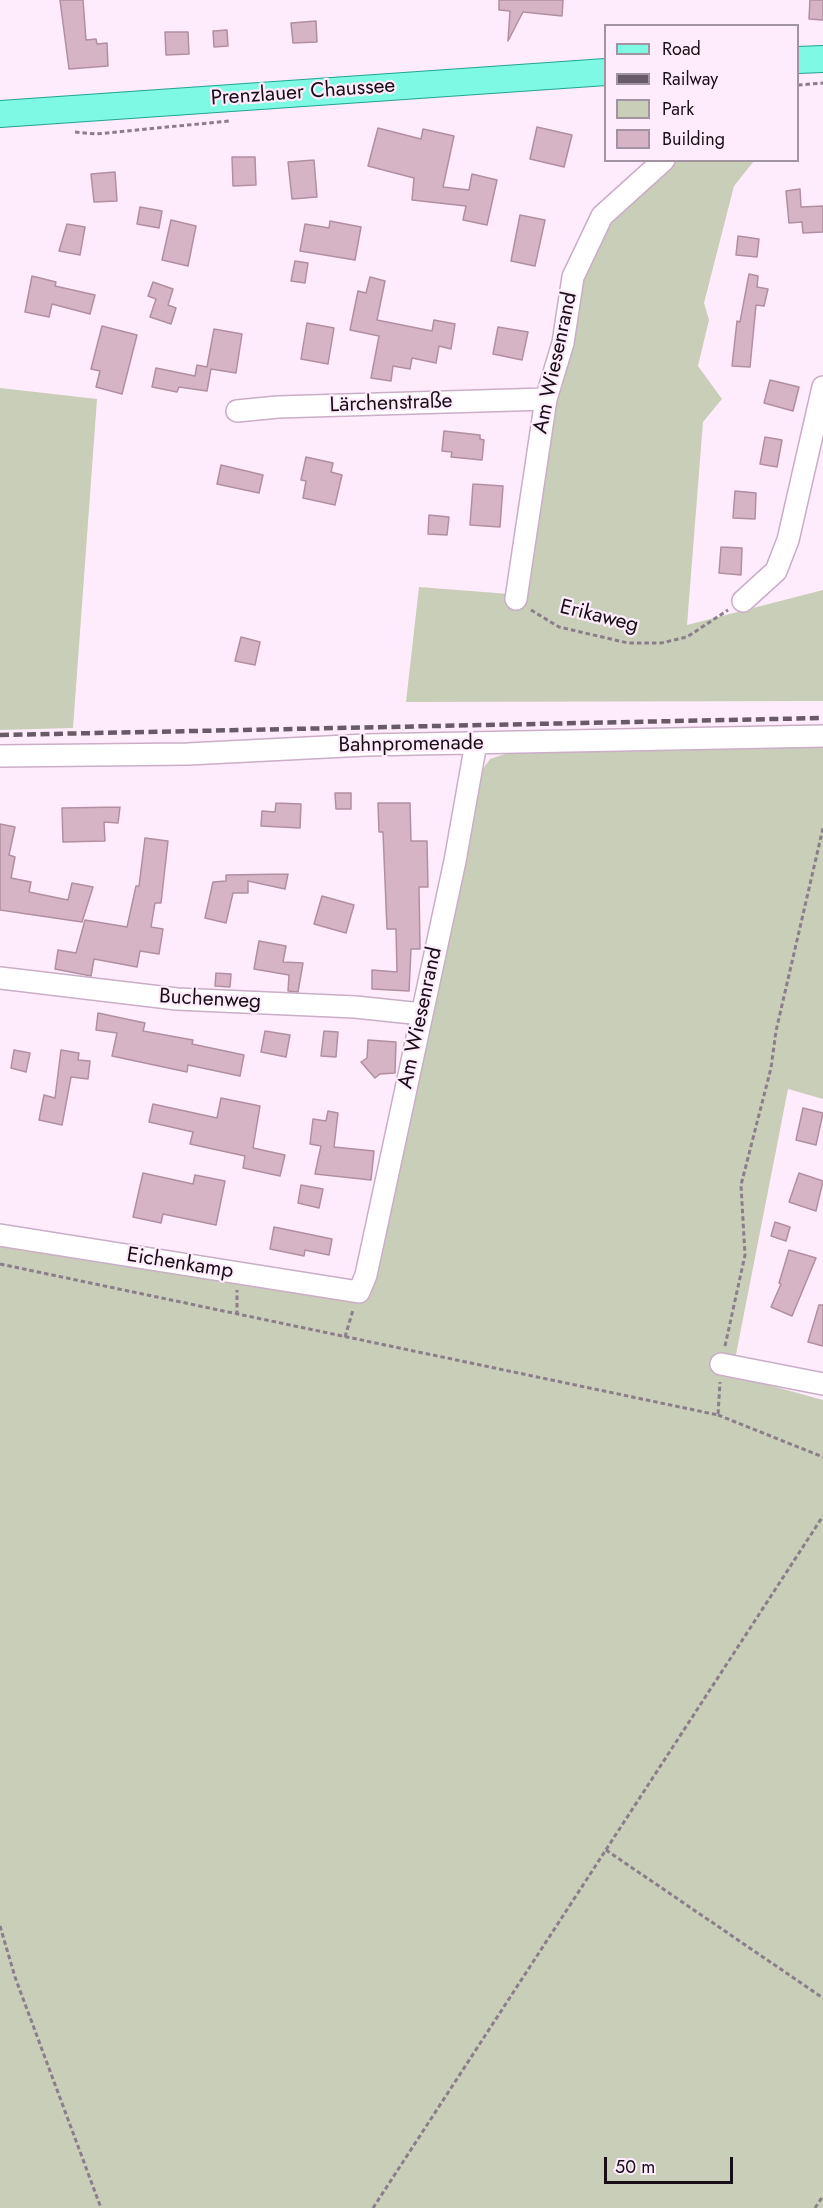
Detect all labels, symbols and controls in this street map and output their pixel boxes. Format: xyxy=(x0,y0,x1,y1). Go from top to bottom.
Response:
legend xyxy=(604,24,799,162)
text: Road xyxy=(662,36,701,62)
text: Railway xyxy=(662,66,718,92)
street label: Prenzlauer Chaussee xyxy=(210,74,396,112)
text: Park xyxy=(662,96,694,122)
text: Building xyxy=(662,126,725,152)
street label: Am Wiesenrand xyxy=(529,290,583,436)
street label: Lärchenstraße xyxy=(329,389,453,419)
street label: Erikaweg xyxy=(557,595,641,639)
street label: Bahnpromenade xyxy=(338,731,484,759)
street label: Am Wiesenrand xyxy=(394,945,448,1091)
street label: Buchenweg xyxy=(158,985,262,1015)
street label: Eichenkamp xyxy=(125,1243,235,1285)
scale bar xyxy=(607,2145,736,2183)
text: 50 m xyxy=(615,2154,655,2180)

